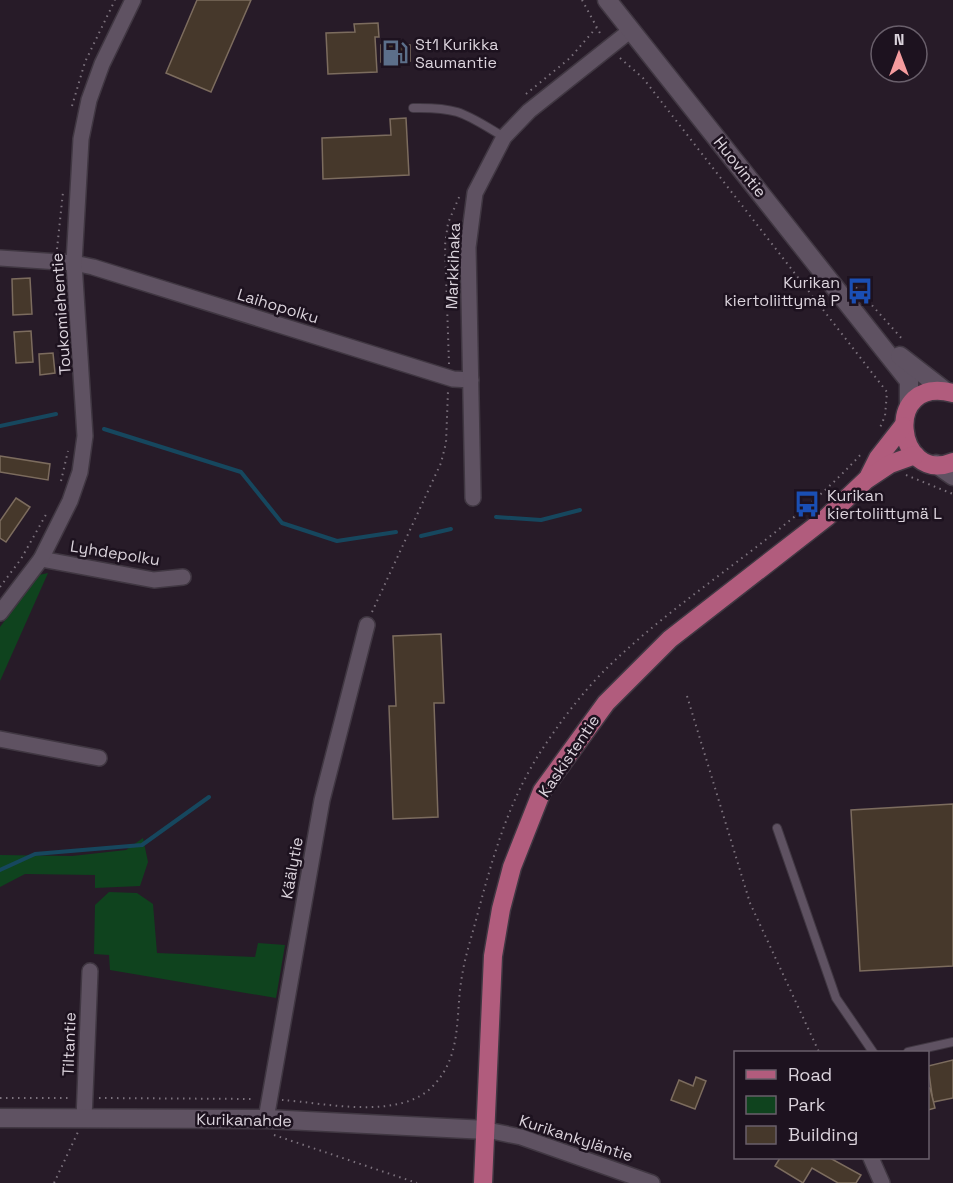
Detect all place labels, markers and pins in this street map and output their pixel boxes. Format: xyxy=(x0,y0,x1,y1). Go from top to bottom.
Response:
place label: St1 Kurikka Saumantie xyxy=(415,34,499,73)
fuel station icon: St1 Kurikka Saumantie xyxy=(380,38,410,68)
place label: Kurikan kiertoliittymä P xyxy=(724,272,840,311)
bus stop icon: Kurikan kiertoliittymä P xyxy=(845,276,875,306)
place label: Kurikan kiertoliittymä L xyxy=(827,485,942,524)
bus stop icon: Kurikan kiertoliittymä L xyxy=(792,489,822,519)

